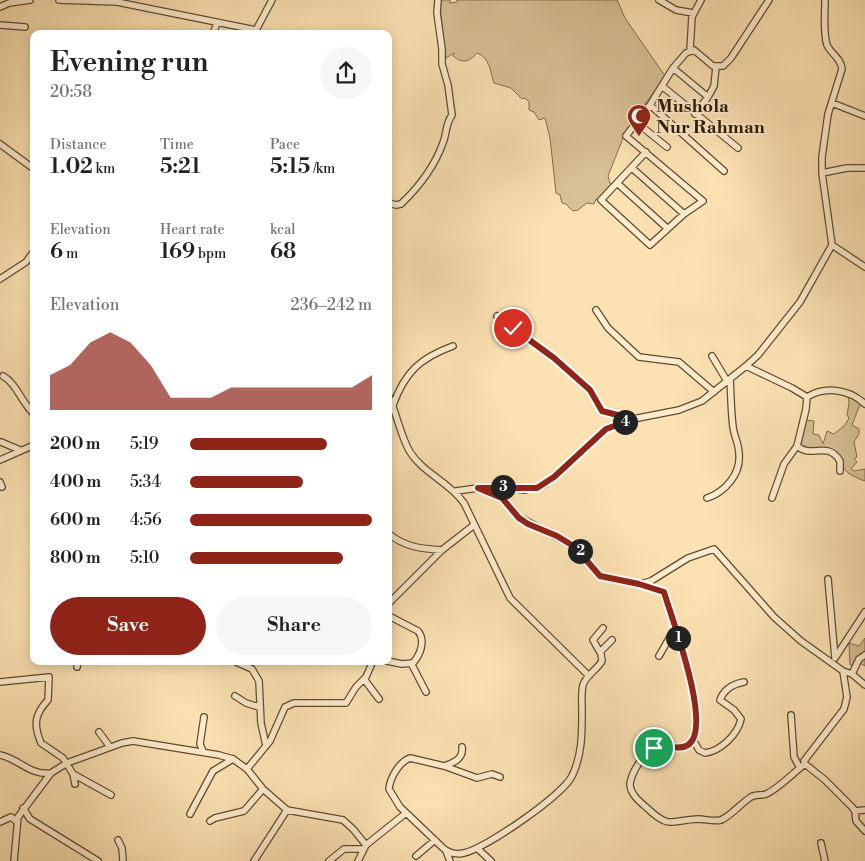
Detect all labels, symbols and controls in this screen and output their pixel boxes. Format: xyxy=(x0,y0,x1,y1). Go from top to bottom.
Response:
text: Evening run xyxy=(50,45,209,80)
button: share xyxy=(320,47,372,99)
text: 20:58 xyxy=(50,82,92,102)
place label: Mushola Nur Rahman xyxy=(656,95,765,139)
mosque icon: Mushola Nur Rahman xyxy=(626,103,652,137)
text: Distance xyxy=(50,136,107,154)
text: Time xyxy=(160,136,194,154)
text: Pace xyxy=(270,136,300,154)
text: 1.02 xyxy=(50,154,93,180)
text: 5:21 xyxy=(160,154,201,180)
text: 5:15 xyxy=(270,154,310,180)
text: km xyxy=(93,160,115,178)
text: /km xyxy=(310,160,335,178)
text: Elevation xyxy=(50,221,111,239)
text: Heart rate xyxy=(160,221,225,239)
text: kcal xyxy=(270,221,295,239)
text: 6 xyxy=(50,239,63,265)
text: 169 xyxy=(160,239,195,265)
text: 68 xyxy=(270,239,296,265)
text: m xyxy=(63,245,78,263)
text: bpm xyxy=(195,245,226,263)
text: Elevation xyxy=(50,295,119,315)
text: 236–242 m xyxy=(291,295,372,315)
pin xyxy=(492,307,534,349)
icon: check xyxy=(499,314,527,342)
pin: 4 xyxy=(612,410,638,434)
text: 4 xyxy=(621,413,630,431)
text: 200 m xyxy=(50,434,100,454)
text: 5:19 xyxy=(130,434,158,454)
text: 400 m xyxy=(50,472,101,492)
text: 5:34 xyxy=(130,472,161,492)
pin: 3 xyxy=(490,474,516,500)
text: 3 xyxy=(499,478,508,496)
text: 600 m xyxy=(50,510,100,530)
text: 4:56 xyxy=(130,510,162,530)
pin: 2 xyxy=(568,538,592,564)
text: 2 xyxy=(576,542,585,560)
text: 800 m xyxy=(50,548,101,568)
text: 5:10 xyxy=(130,548,159,568)
button: Save xyxy=(50,597,206,655)
button: Share xyxy=(216,597,372,655)
pin: 1 xyxy=(666,626,690,650)
text: 1 xyxy=(675,629,682,647)
pin xyxy=(633,727,675,769)
icon: arrive xyxy=(640,734,668,762)

